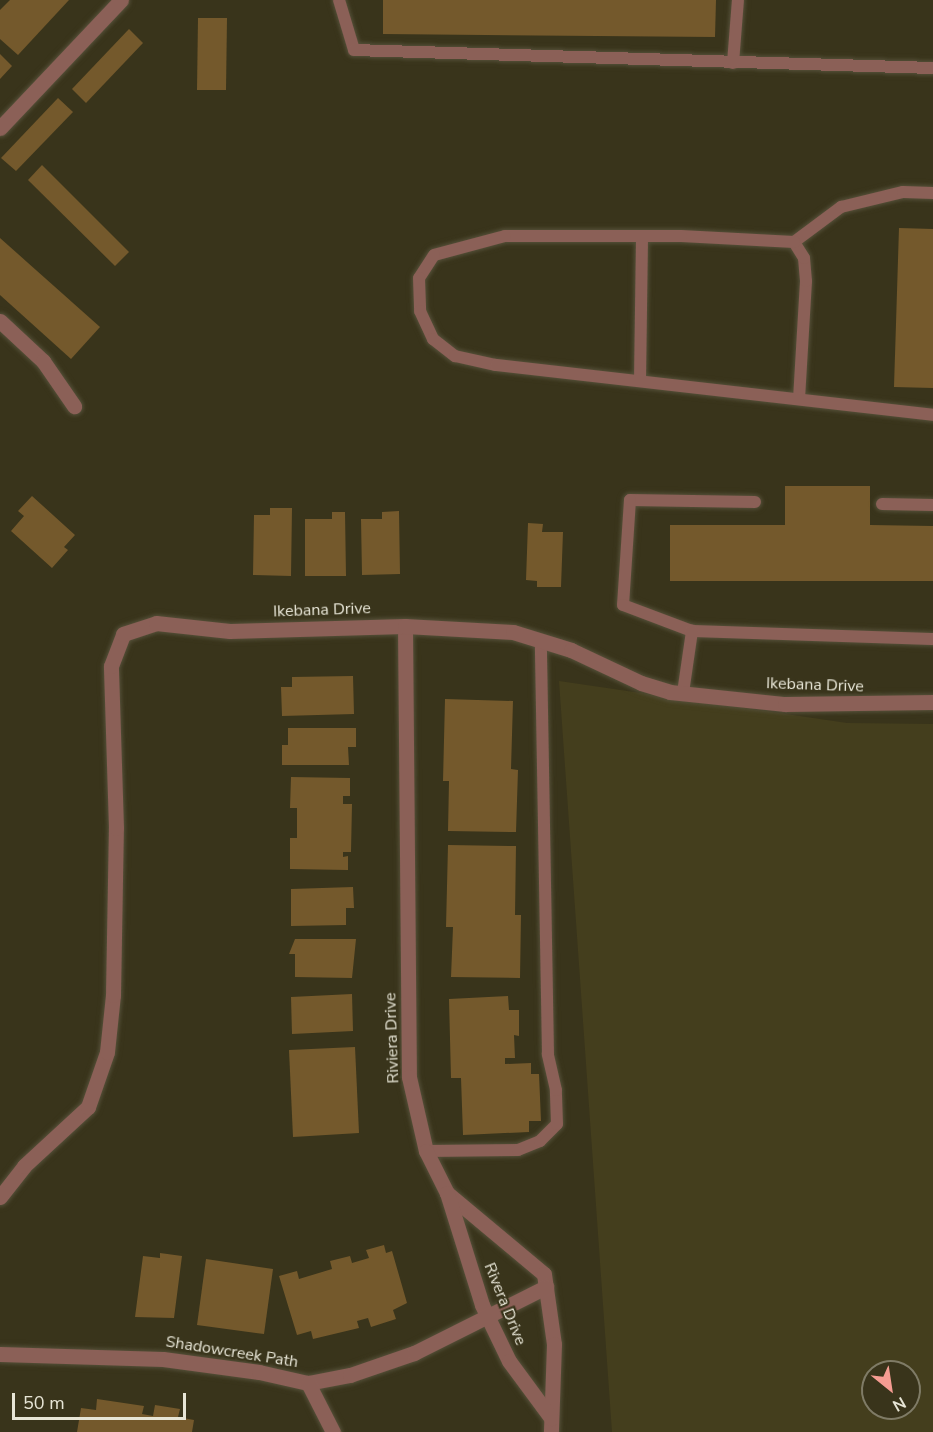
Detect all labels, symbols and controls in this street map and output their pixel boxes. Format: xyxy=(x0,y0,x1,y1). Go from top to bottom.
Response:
street label: Ikebana Drive xyxy=(273,599,371,621)
street label: Ikebana Drive xyxy=(766,674,864,696)
street label: Riviera Drive xyxy=(381,992,403,1084)
street label: Rivera Drive xyxy=(480,1260,530,1348)
street label: Shadowcreek Path xyxy=(164,1332,300,1372)
north arrow xyxy=(861,1360,921,1420)
scale bar xyxy=(15,1381,189,1419)
text: 50 m xyxy=(23,1391,65,1415)
text: N xyxy=(888,1391,910,1416)

